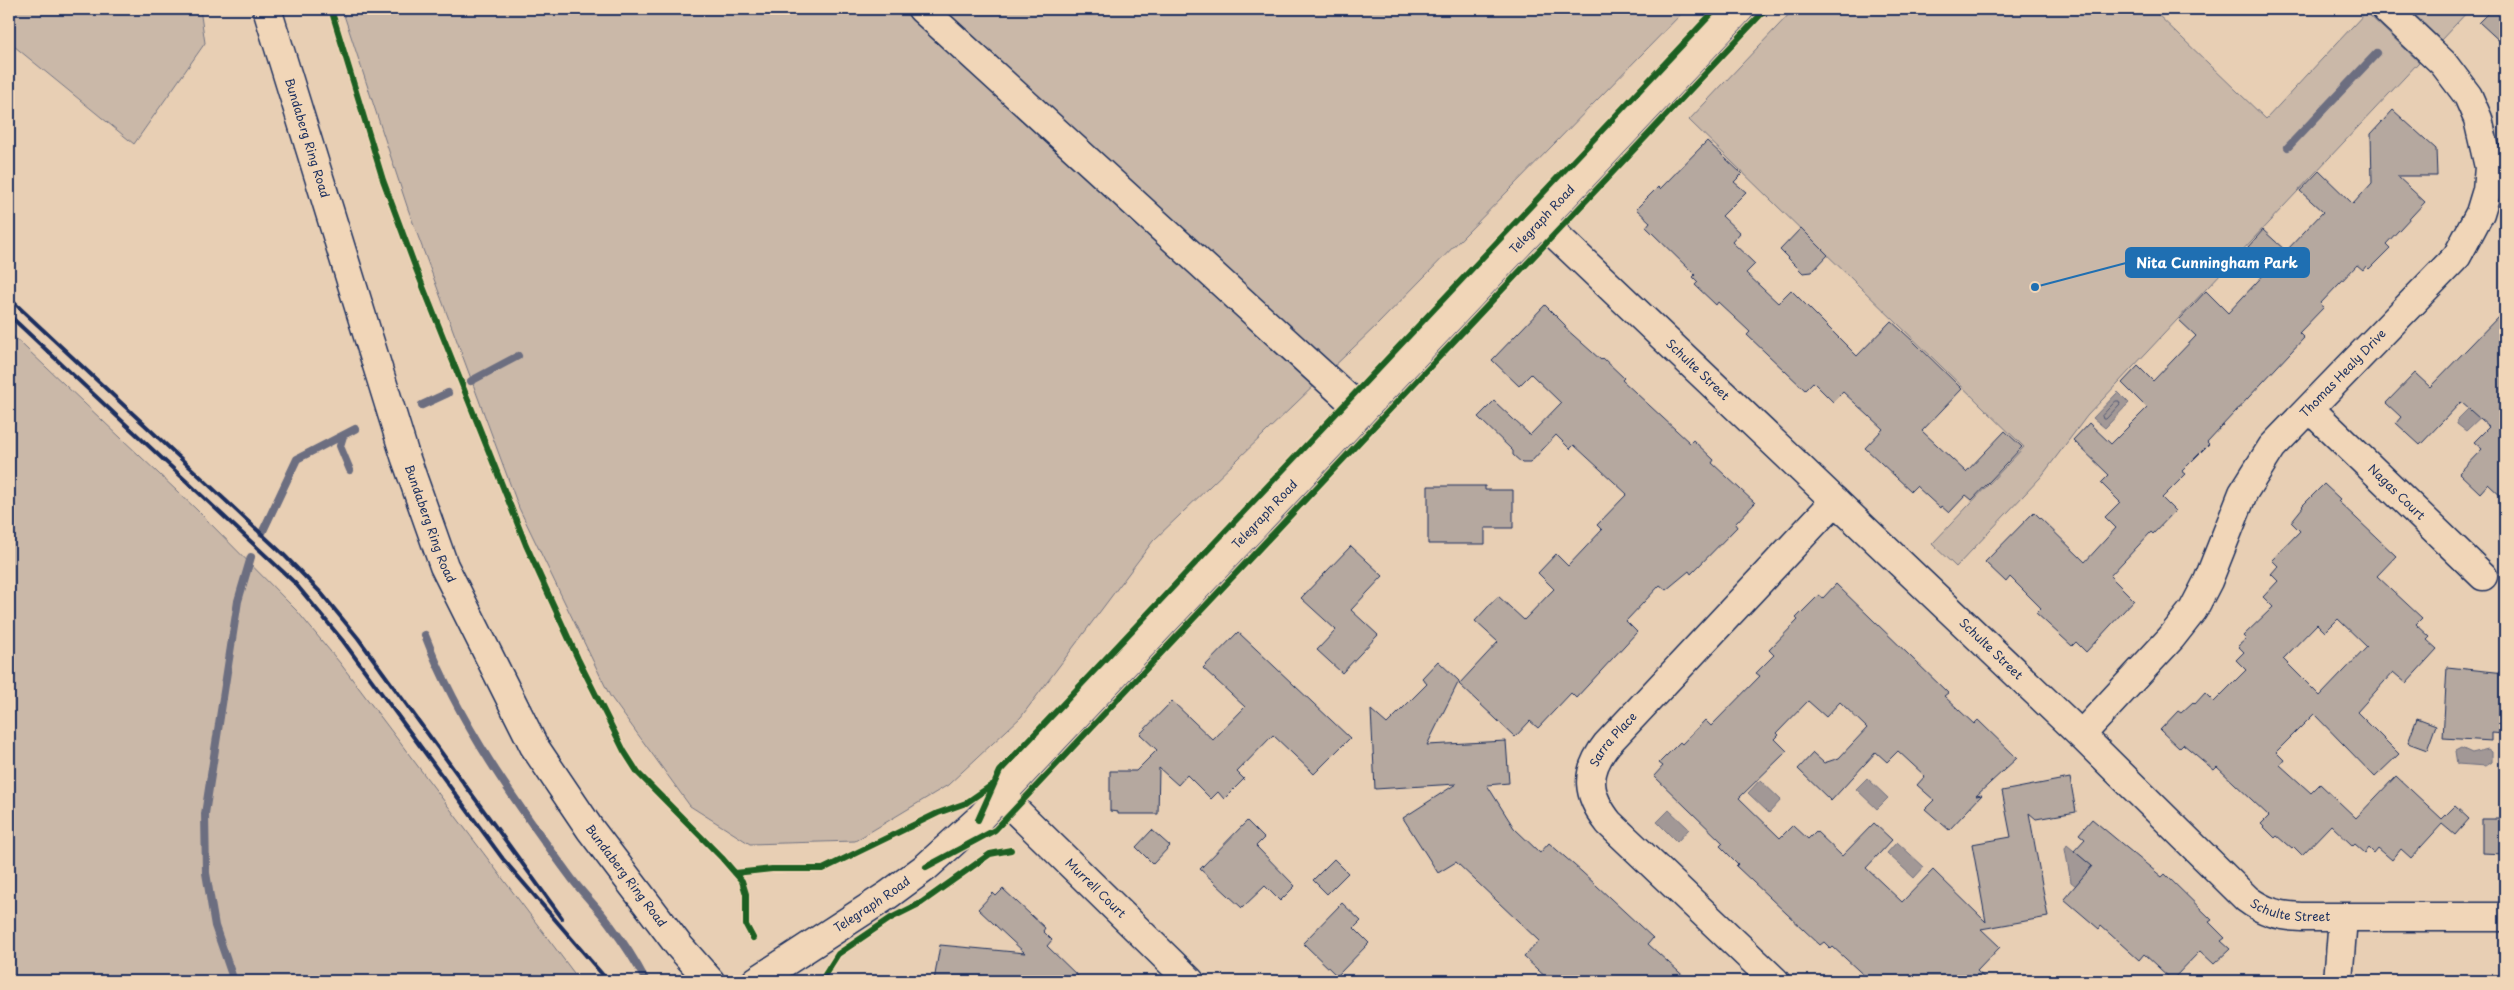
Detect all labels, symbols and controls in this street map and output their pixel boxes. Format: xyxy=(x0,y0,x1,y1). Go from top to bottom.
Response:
street label: Bundaberg Ring Road xyxy=(281,76,335,200)
street label: Telegraph Road xyxy=(1505,180,1579,257)
callout: Nita Cunningham Park xyxy=(2126,248,2309,277)
text: Nita Cunningham Park xyxy=(2136,252,2298,273)
street label: Thomas Healy Drive xyxy=(2295,324,2390,421)
street label: Schulte Street xyxy=(1662,334,1734,404)
street label: Nagas Court xyxy=(2364,460,2430,524)
street label: Bundaberg Ring Road xyxy=(401,462,461,585)
street label: Telegraph Road xyxy=(1227,475,1301,552)
street label: Schulte Street xyxy=(1956,614,2027,683)
street label: Sarra Place xyxy=(1585,708,1641,769)
street label: Bundaberg Ring Road xyxy=(582,820,671,930)
street label: Murrell Court xyxy=(1062,854,1130,922)
street label: Telegraph Road xyxy=(830,872,914,936)
street label: Schulte Street xyxy=(2247,894,2330,925)

